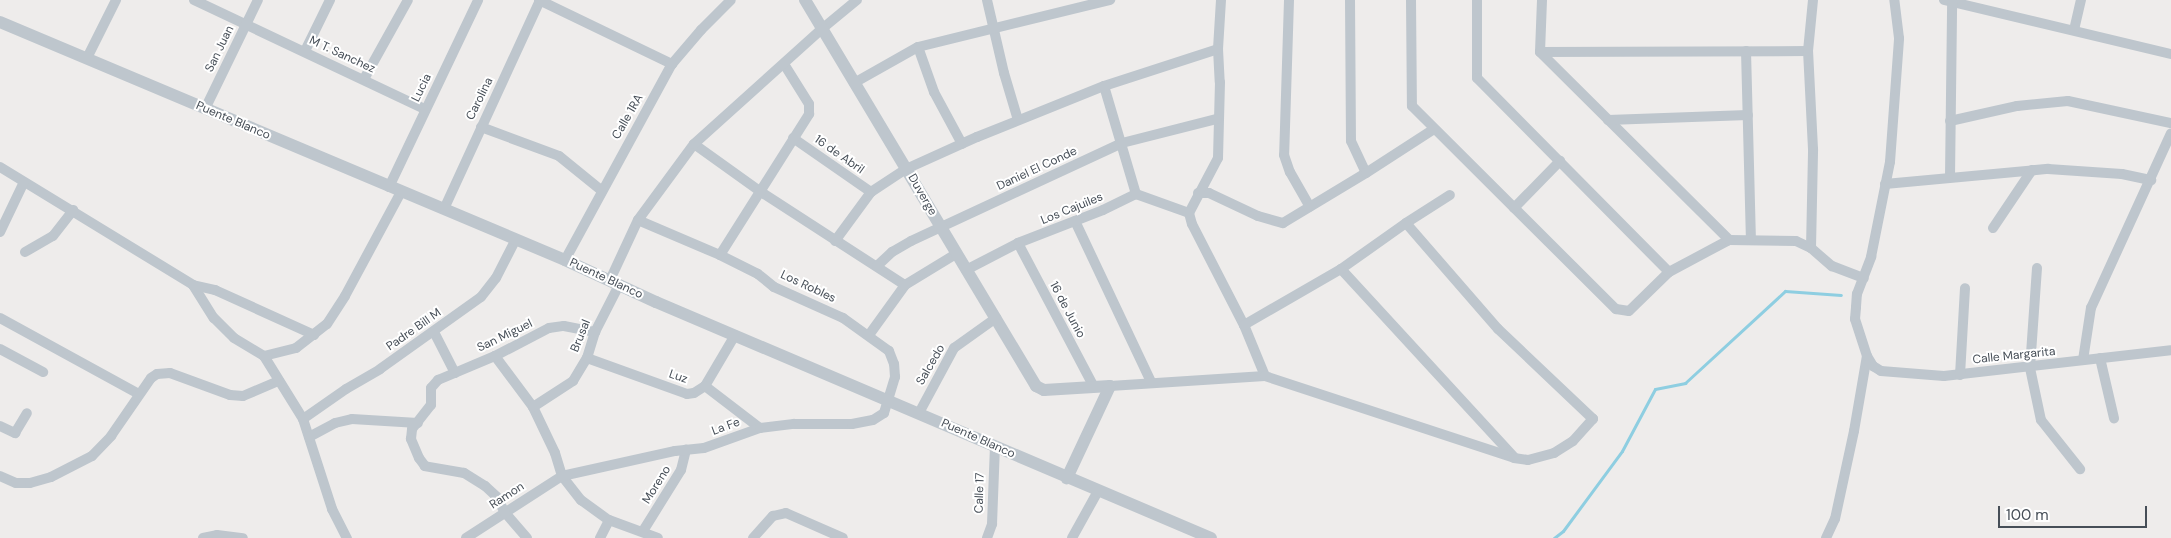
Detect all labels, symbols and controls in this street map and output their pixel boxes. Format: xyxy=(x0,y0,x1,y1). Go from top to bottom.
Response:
street label: San Juan xyxy=(203,23,237,75)
street label: M T. Sanchez xyxy=(307,33,377,77)
street label: Lucia xyxy=(409,72,435,104)
street label: Carolina xyxy=(464,75,496,123)
street label: Calle 1RA xyxy=(609,92,647,142)
street label: Puente Blanco xyxy=(194,99,272,143)
street label: 16 de Abril xyxy=(811,133,867,177)
street label: Daniel El Conde xyxy=(995,144,1079,194)
street label: Duverge xyxy=(904,172,940,218)
street label: Los Cajuiles xyxy=(1039,190,1105,228)
street label: Puente Blanco xyxy=(567,256,645,302)
street label: Los Robles xyxy=(778,268,838,306)
street label: 16 de Junio xyxy=(1046,279,1088,341)
street label: Padre Bill M xyxy=(384,306,444,354)
street label: San Miguel xyxy=(475,316,535,356)
street label: Brusal xyxy=(568,318,594,354)
street label: Salcedo xyxy=(914,342,948,388)
street label: Calle Margarita xyxy=(1972,344,2056,368)
street label: Luz xyxy=(667,367,689,387)
street label: La Fe xyxy=(710,415,742,439)
street label: Puente Blanco xyxy=(939,416,1017,462)
street label: Moreno xyxy=(640,463,674,507)
street label: Calle 17 xyxy=(972,472,988,514)
street label: Ramon xyxy=(487,480,527,512)
scale bar xyxy=(2001,496,2150,528)
text: 100 m xyxy=(2006,505,2049,525)

